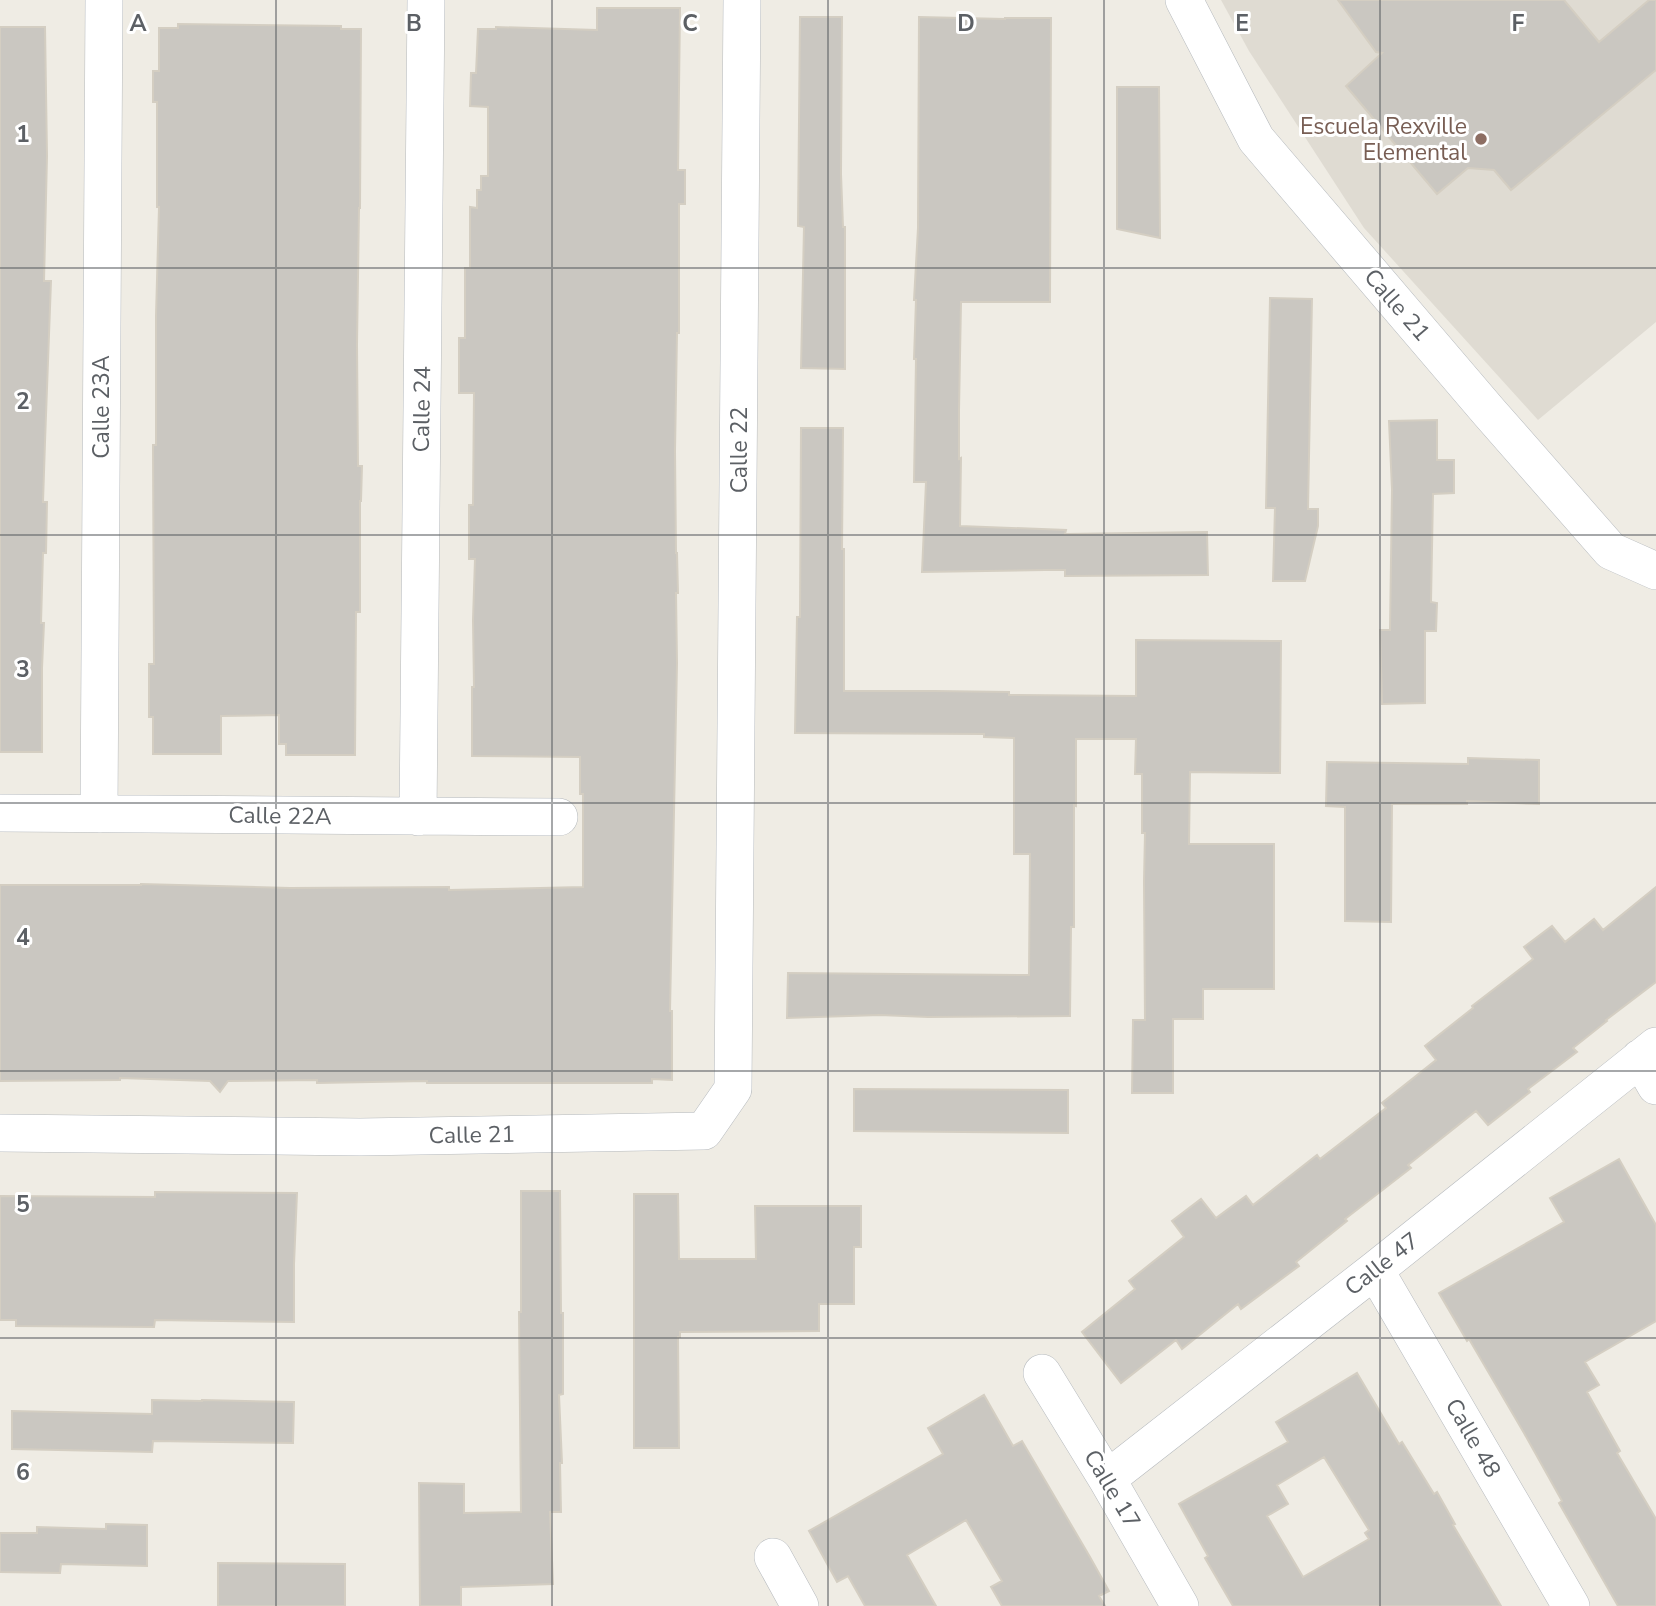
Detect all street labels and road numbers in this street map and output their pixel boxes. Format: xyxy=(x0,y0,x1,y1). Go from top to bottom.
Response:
street label: Calle 21 xyxy=(1357,262,1437,348)
street label: Calle 23A xyxy=(86,355,117,459)
street label: Calle 24 xyxy=(406,365,438,453)
street label: Calle 22 xyxy=(724,407,755,493)
street label: Calle 22A xyxy=(228,800,332,832)
street label: Calle 21 xyxy=(428,1119,516,1151)
street label: Calle 47 xyxy=(1338,1225,1426,1303)
street label: Calle 48 xyxy=(1438,1393,1508,1483)
street label: Calle 17 xyxy=(1076,1444,1148,1534)

